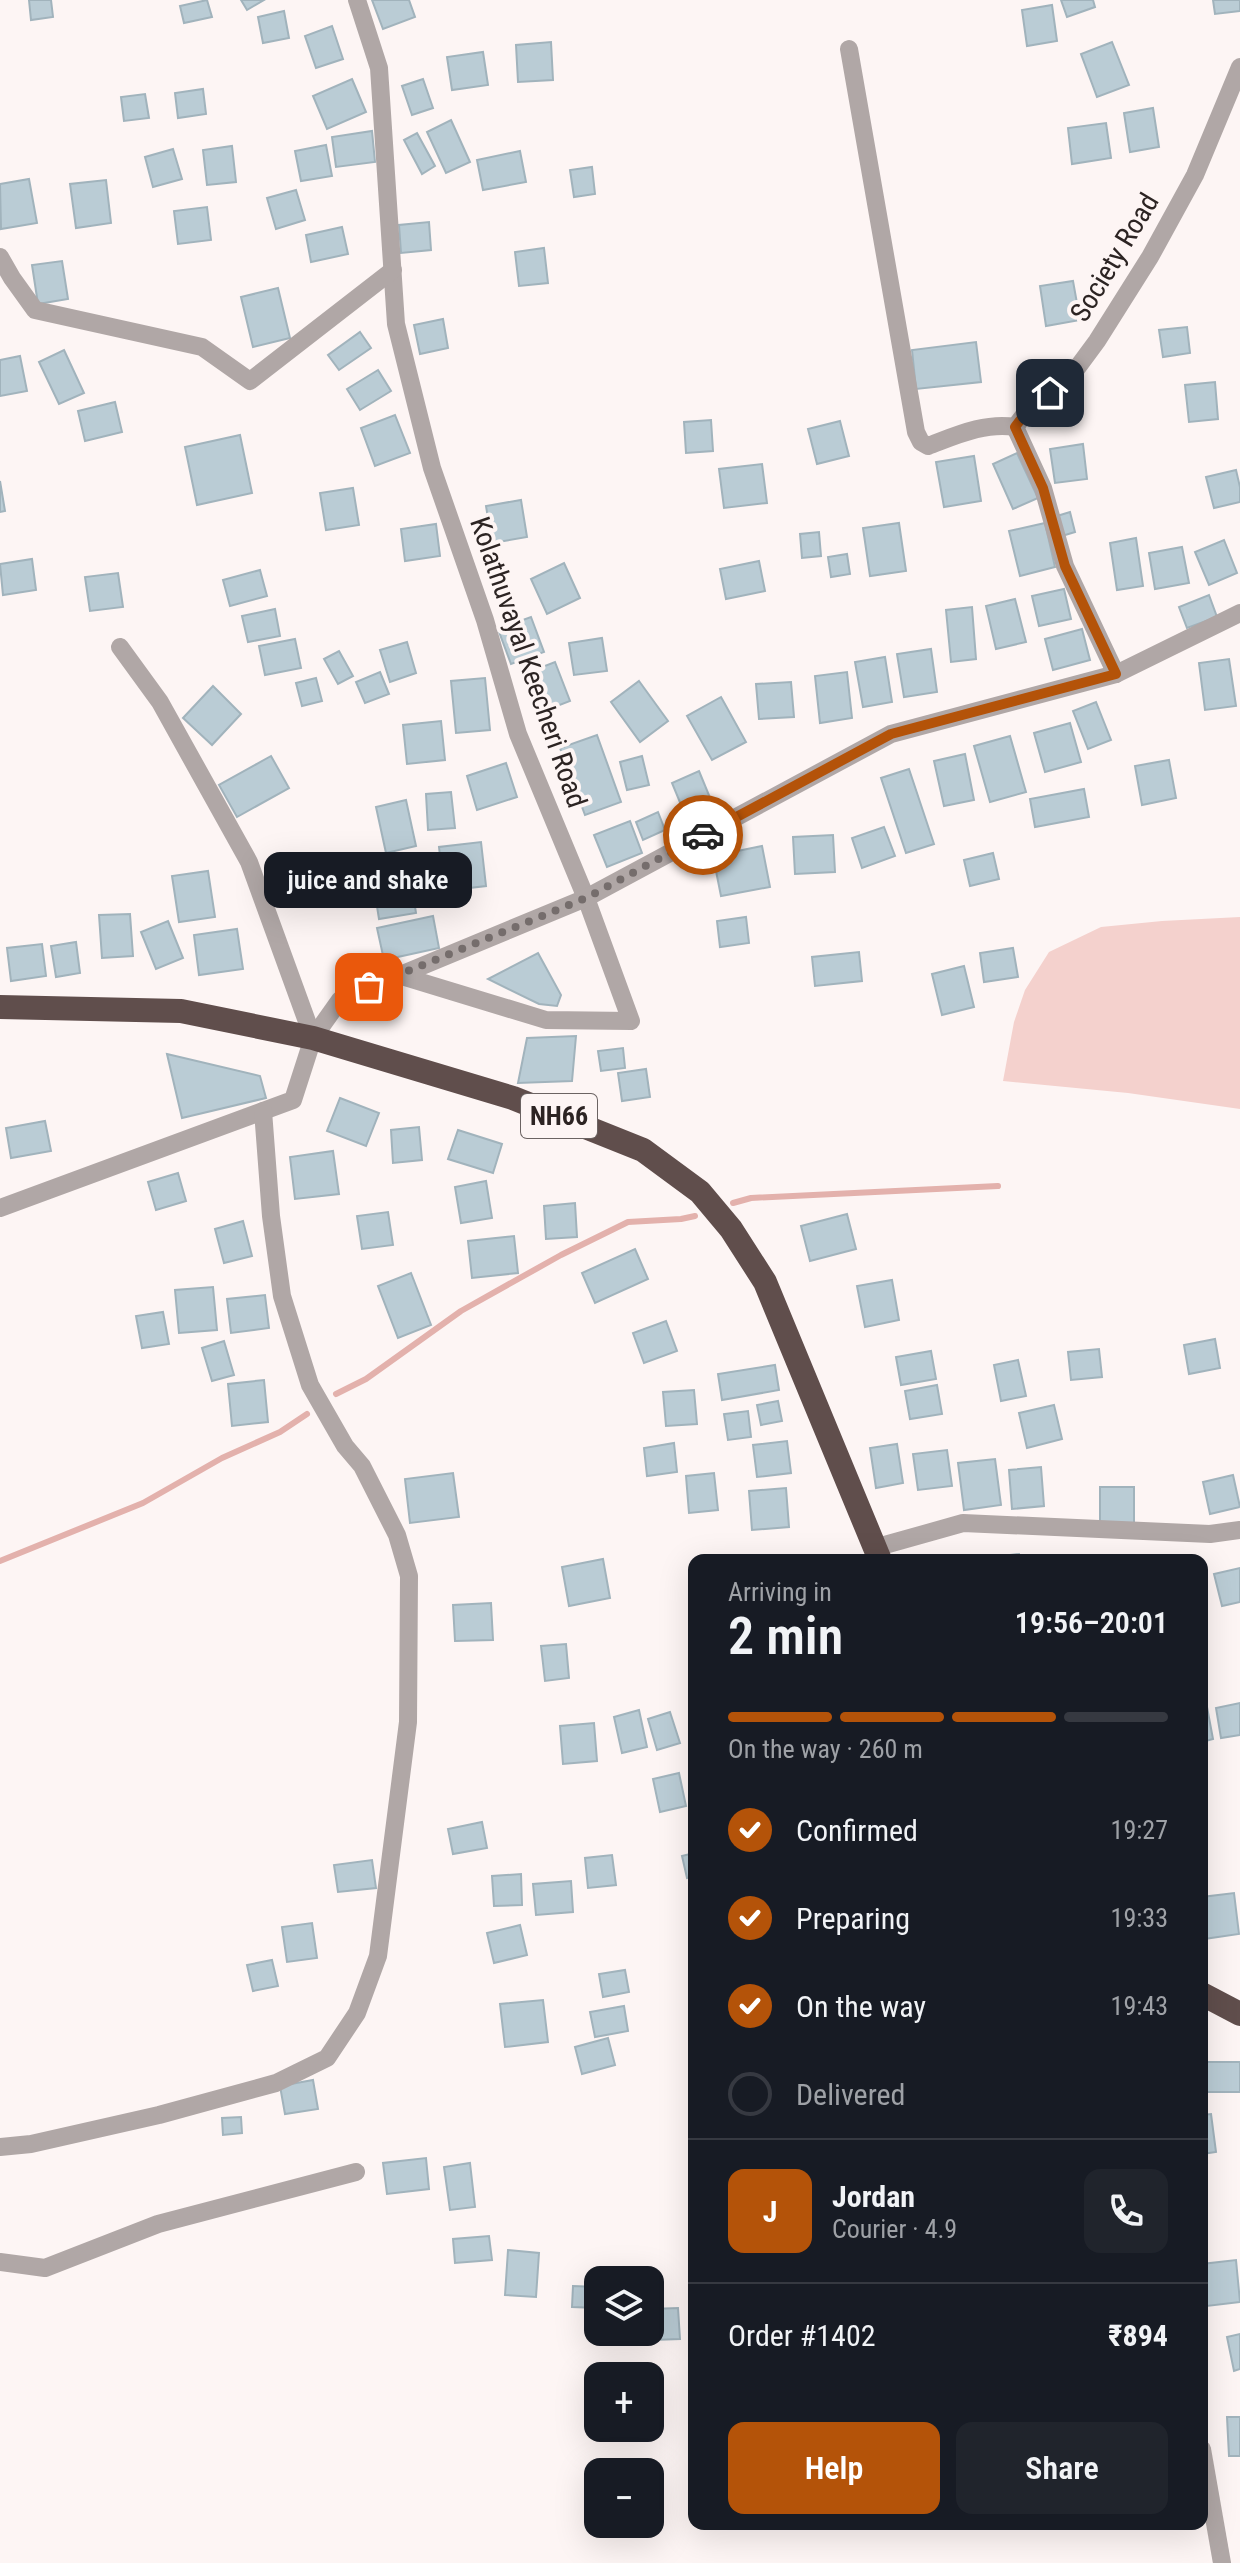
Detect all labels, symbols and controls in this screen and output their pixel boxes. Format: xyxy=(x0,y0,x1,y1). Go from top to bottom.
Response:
street label: Society Road xyxy=(1063,187,1166,327)
pin xyxy=(1016,359,1084,427)
icon: home xyxy=(1028,371,1072,415)
street label: Kolathuvayal Keecheri Road xyxy=(463,513,594,812)
courier xyxy=(663,795,743,875)
icon: car xyxy=(681,813,725,857)
callout: juice and shake xyxy=(265,851,473,907)
text: juice and shake xyxy=(288,865,448,895)
pin xyxy=(335,953,403,1021)
icon: bag xyxy=(347,965,391,1009)
road number: NH66 xyxy=(521,1094,597,1138)
text: Arriving in xyxy=(728,1577,832,1607)
text: 19:56–20:01 xyxy=(1015,1605,1168,1640)
text: 2 min xyxy=(728,1606,843,1667)
text: On the way · 260 m xyxy=(728,1734,923,1764)
icon: check xyxy=(728,1808,772,1852)
text: Confirmed xyxy=(796,1813,918,1848)
text: 19:27 xyxy=(1111,1815,1168,1845)
icon: check xyxy=(728,1896,772,1940)
text: Preparing xyxy=(796,1901,910,1936)
text: 19:33 xyxy=(1111,1903,1168,1933)
icon: check xyxy=(728,1984,772,2028)
text: On the way xyxy=(796,1989,926,2024)
text: 19:43 xyxy=(1111,1991,1168,2021)
text: Delivered xyxy=(796,2077,905,2112)
button: phone xyxy=(1084,2169,1168,2253)
text: Jordan xyxy=(832,2179,915,2214)
text: J xyxy=(763,2194,777,2229)
text: Courier · 4.9 xyxy=(832,2214,957,2244)
map controls xyxy=(584,2266,664,2538)
button: layers xyxy=(584,2266,664,2346)
text: Order #1402 xyxy=(728,2318,876,2353)
text: ₹894 xyxy=(1108,2318,1168,2353)
button: + xyxy=(584,2362,664,2442)
button: Help xyxy=(728,2422,940,2514)
button: Share xyxy=(956,2422,1168,2514)
button: − xyxy=(584,2458,664,2538)

